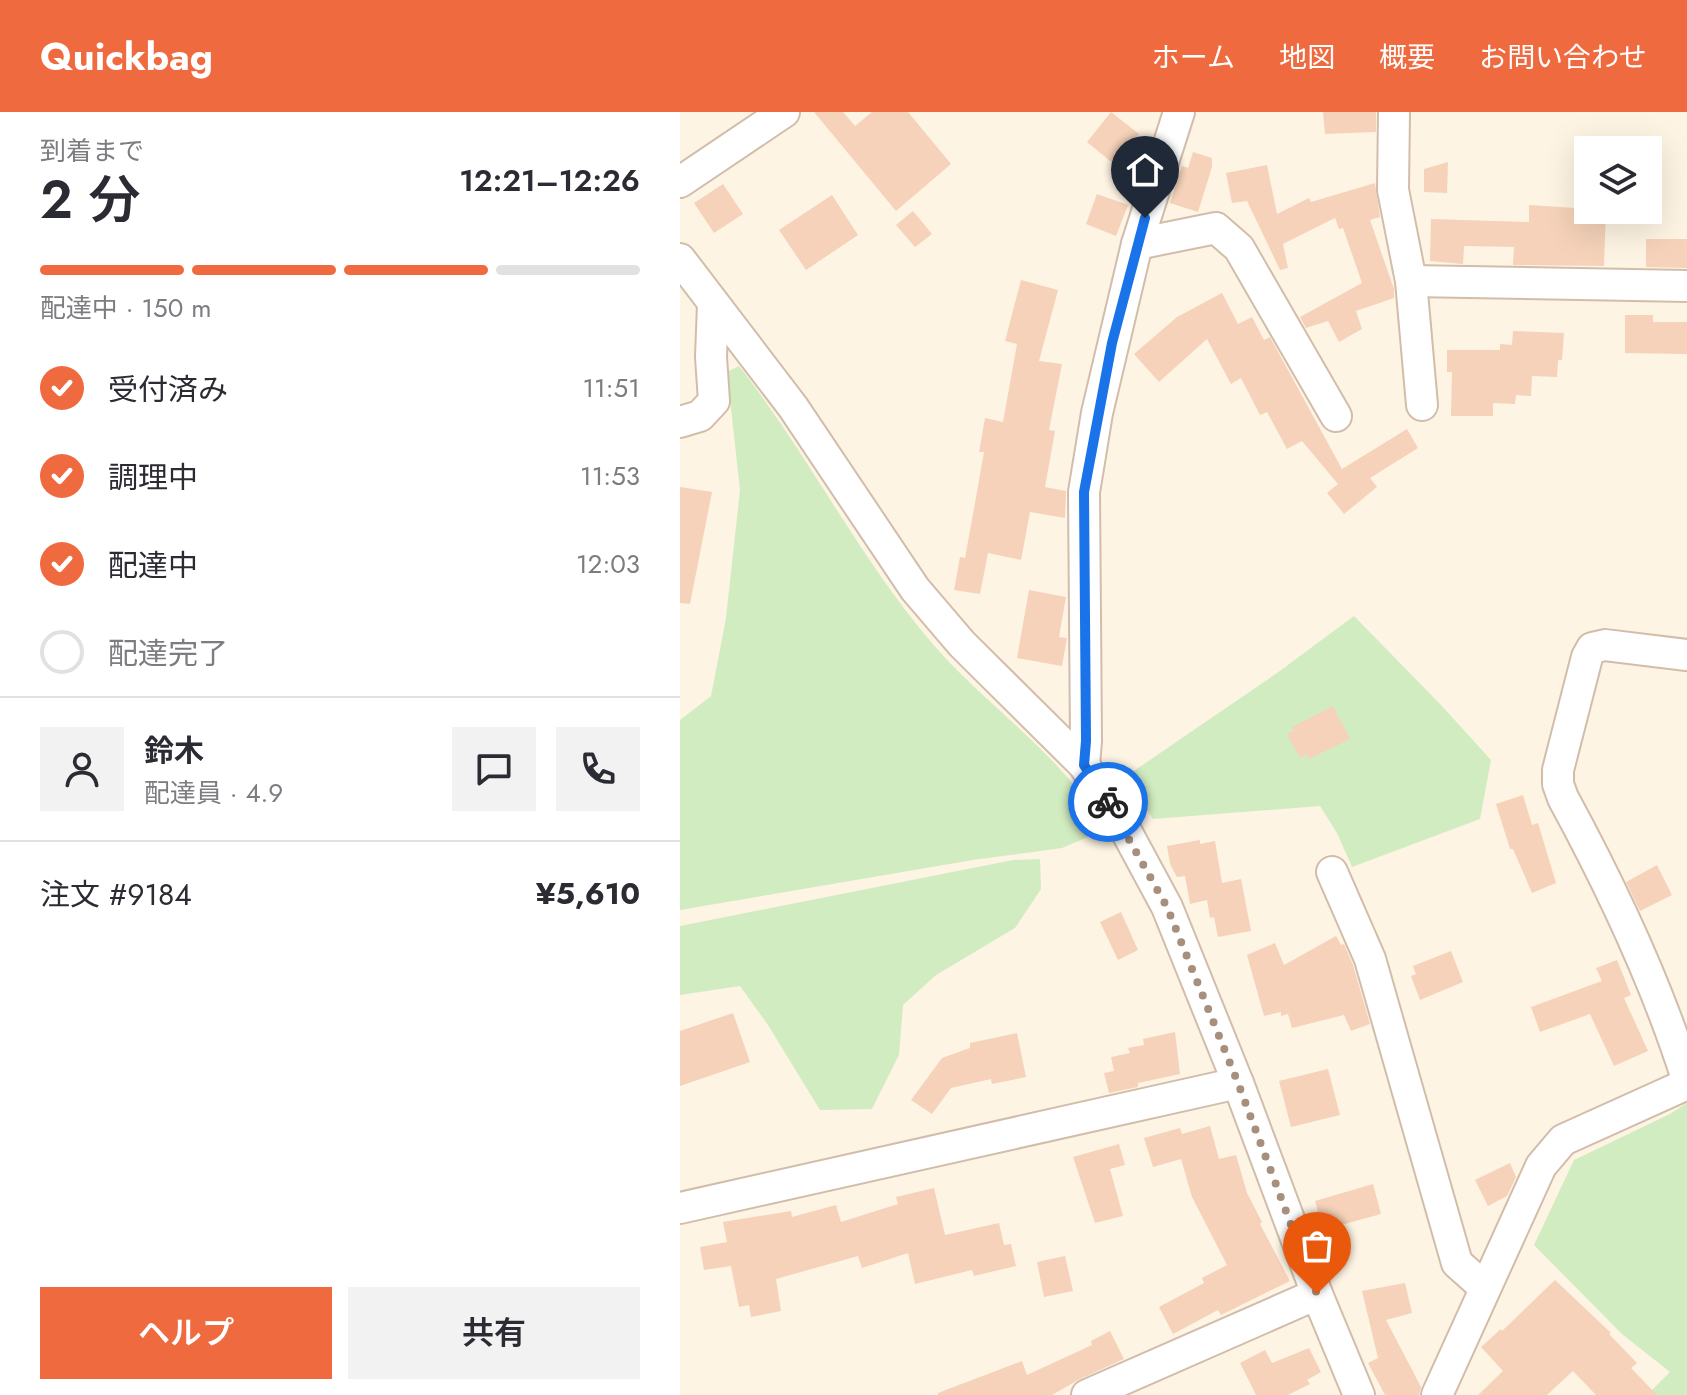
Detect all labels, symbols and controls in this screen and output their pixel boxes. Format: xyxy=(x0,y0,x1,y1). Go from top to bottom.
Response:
text: Quickbag xyxy=(40,29,213,84)
text: ホーム xyxy=(1152,37,1235,78)
text: 地図 xyxy=(1279,37,1335,78)
text: 概要 xyxy=(1379,37,1435,78)
text: お問い合わせ xyxy=(1479,37,1647,78)
text: 到着まで xyxy=(40,132,144,170)
pin xyxy=(1111,136,1179,218)
map controls xyxy=(1574,136,1662,224)
button: layers xyxy=(1574,136,1662,224)
icon: home xyxy=(1123,148,1167,192)
text: 12:21–12:26 xyxy=(459,159,640,202)
text: 2 分 xyxy=(40,162,140,238)
text: 配達中 · 150 m xyxy=(40,289,211,327)
icon: check xyxy=(40,366,84,410)
text: 受付済み xyxy=(108,368,228,411)
text: 11:51 xyxy=(582,369,640,407)
icon: check xyxy=(40,454,84,498)
text: 調理中 xyxy=(108,456,198,499)
text: 11:53 xyxy=(580,457,640,495)
icon: check xyxy=(40,542,84,586)
text: 配達中 xyxy=(108,544,198,587)
text: 12:03 xyxy=(576,545,640,583)
text: 配達完了 xyxy=(108,632,228,675)
button: person xyxy=(40,727,124,811)
button: chat xyxy=(452,727,536,811)
button: phone xyxy=(556,727,640,811)
text: 鈴木 xyxy=(144,729,204,772)
courier xyxy=(1068,762,1148,842)
text: 配達員 · 4.9 xyxy=(144,774,283,812)
icon: bike xyxy=(1086,780,1130,824)
text: ¥5,610 xyxy=(536,872,640,915)
text: 注文 #9184 xyxy=(40,873,192,916)
pin xyxy=(1283,1212,1351,1294)
icon: bag xyxy=(1295,1224,1339,1268)
button: ヘルプ xyxy=(40,1287,332,1379)
button: 共有 xyxy=(348,1287,640,1379)

